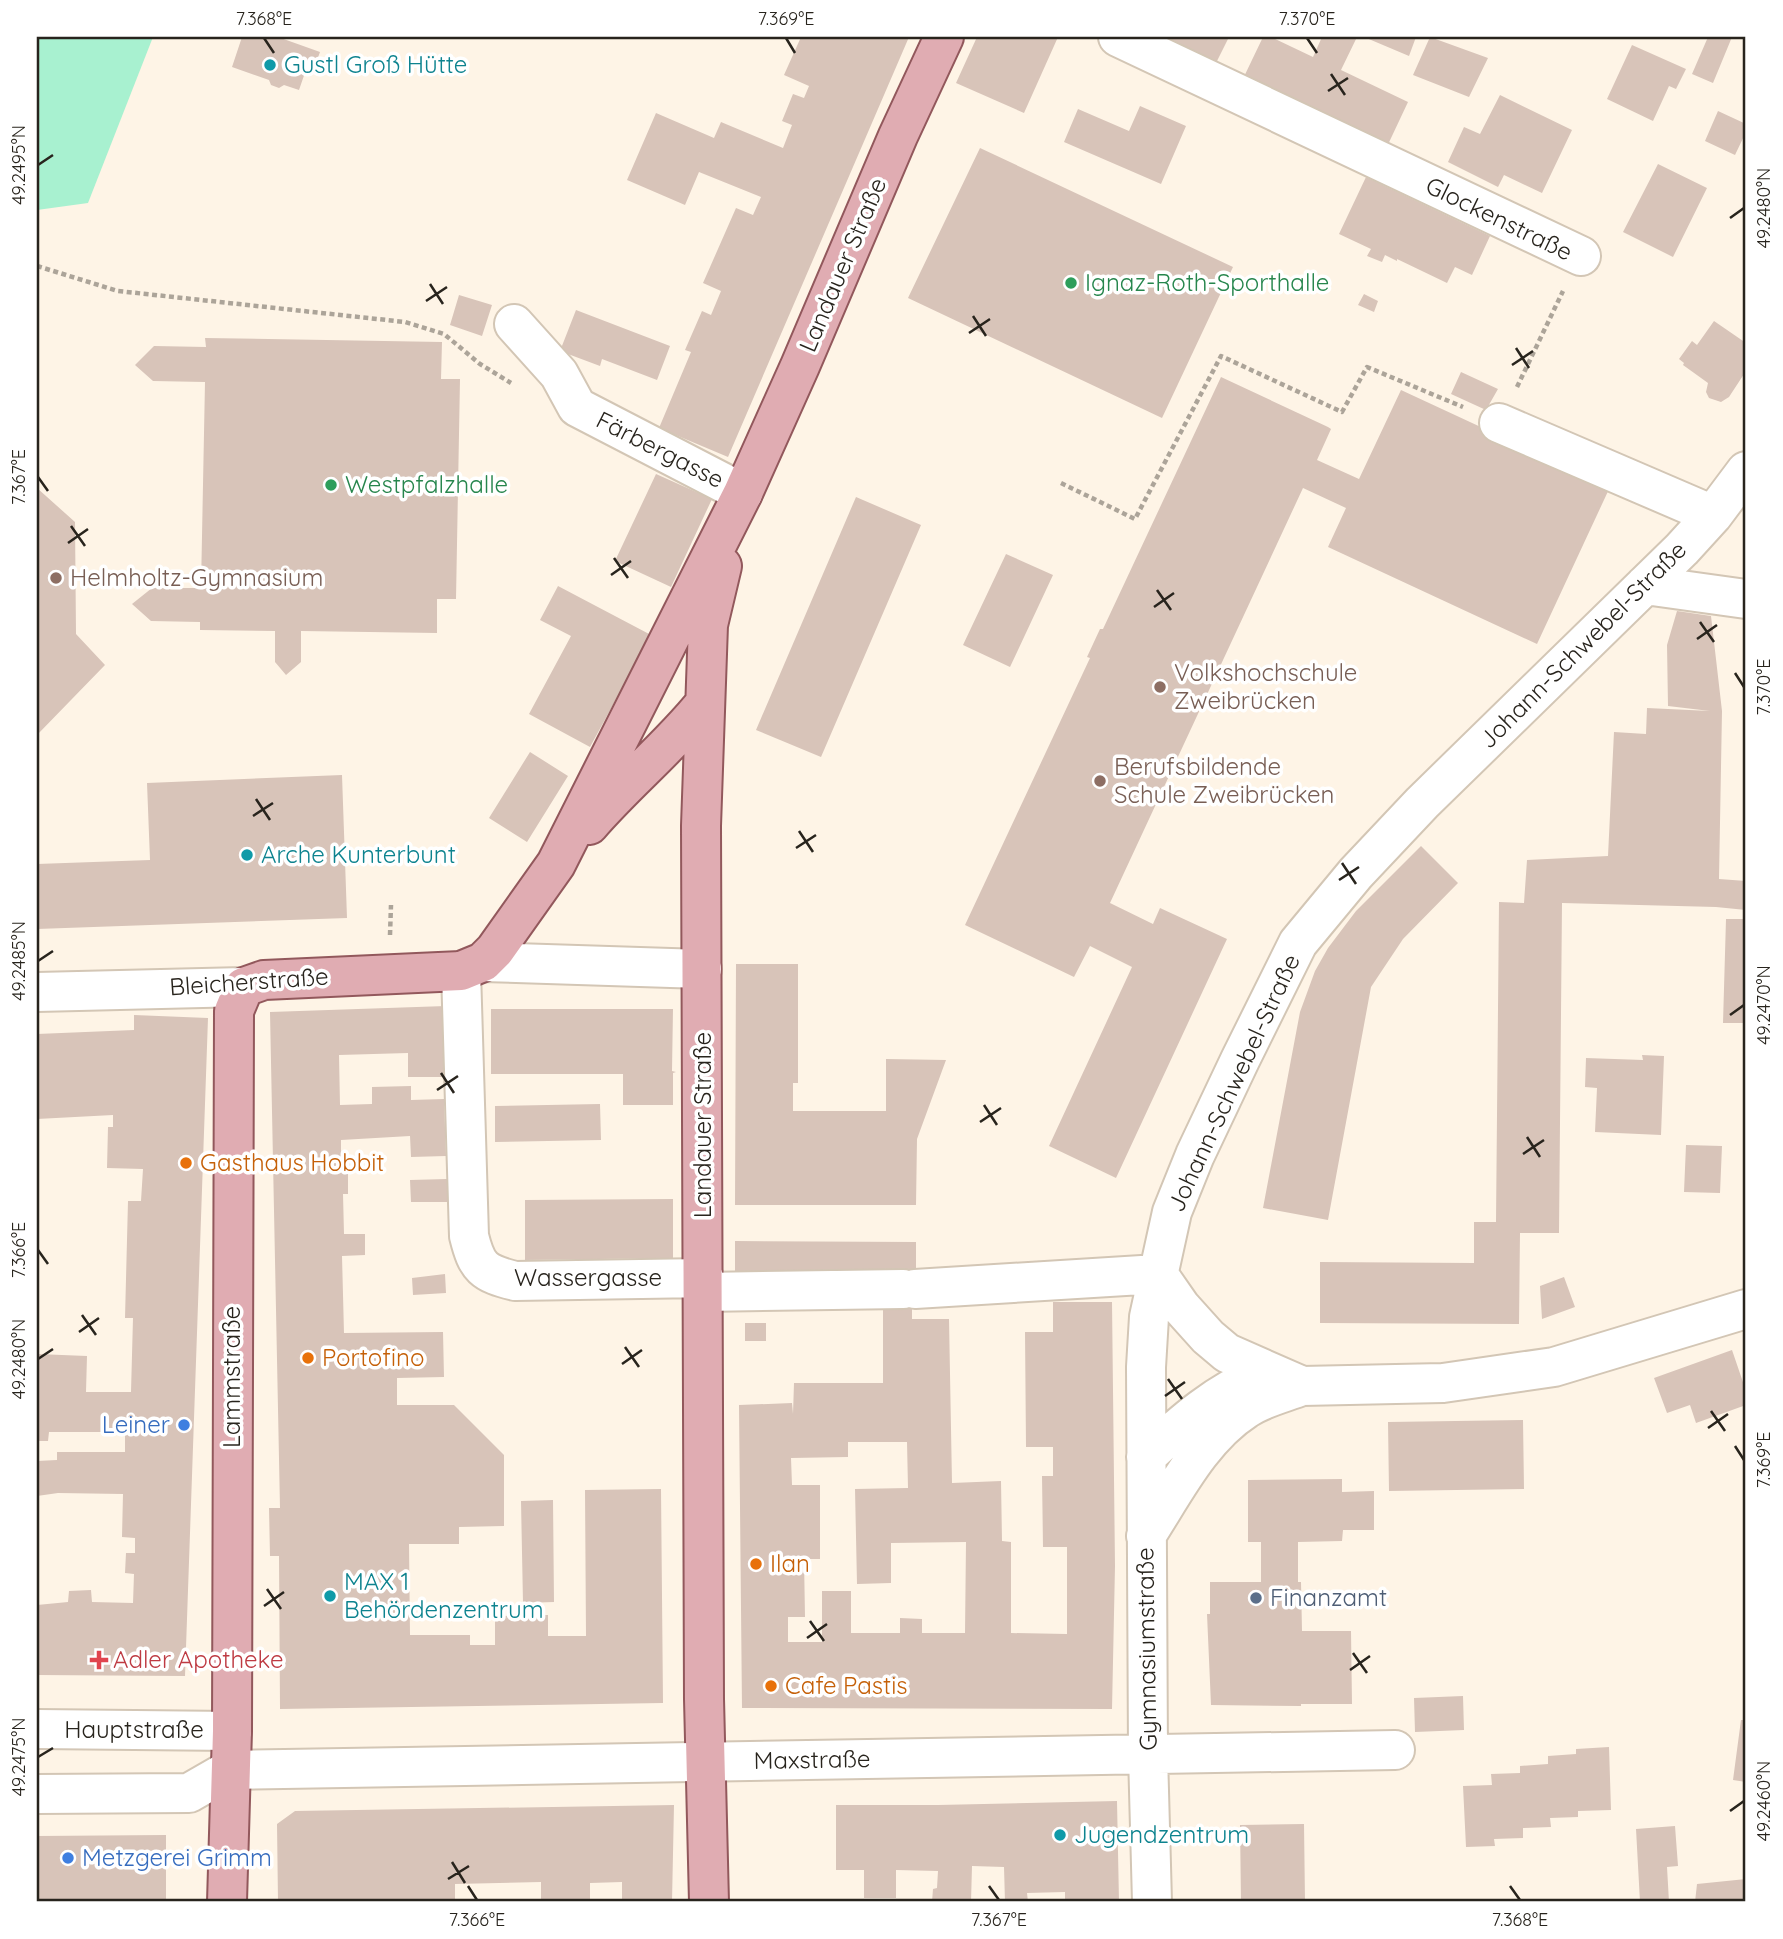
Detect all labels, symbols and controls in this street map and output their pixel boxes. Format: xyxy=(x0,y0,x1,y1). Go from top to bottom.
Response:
text: 7.368°E xyxy=(236,7,292,30)
text: 7.369°E xyxy=(758,7,814,30)
text: 7.370°E xyxy=(1279,7,1335,30)
place label: Gustl Groß Hütte xyxy=(284,49,467,79)
marker: Gustl Groß Hütte xyxy=(262,57,278,73)
text: 49.2495°N xyxy=(7,125,30,205)
text: 49.2480°N xyxy=(1752,168,1775,248)
street label: Glockenstraße xyxy=(1421,170,1578,267)
street label: Landauer Straße xyxy=(792,173,892,356)
place label: Ignaz-Roth-Sporthalle xyxy=(1085,267,1329,297)
marker: Ignaz-Roth-Sporthalle xyxy=(1063,275,1079,291)
street label: Färbergasse xyxy=(592,404,729,494)
text: 7.367°E xyxy=(7,449,30,505)
place label: Westpfalzhalle xyxy=(345,469,508,499)
marker: Westpfalzhalle xyxy=(323,477,339,493)
street label: Johann-Schwebel-Straße xyxy=(1472,534,1692,754)
place label: Helmholtz-Gymnasium xyxy=(70,562,323,592)
marker: Helmholtz-Gymnasium xyxy=(48,570,64,586)
place label: Volkshochschule Zweibrücken xyxy=(1174,657,1357,715)
text: 7.370°E xyxy=(1752,659,1775,715)
marker: Volkshochschule Zweibrücken xyxy=(1152,679,1168,695)
place label: Berufsbildende Schule Zweibrücken xyxy=(1114,751,1334,809)
marker: Berufsbildende Schule Zweibrücken xyxy=(1092,773,1108,789)
place label: Arche Kunterbunt xyxy=(261,839,456,869)
marker: Arche Kunterbunt xyxy=(239,847,255,863)
text: 49.2485°N xyxy=(7,921,30,1001)
street label: Johann-Schwebel-Straße xyxy=(1160,949,1306,1216)
street label: Bleicherstraße xyxy=(168,960,329,1002)
text: 49.2470°N xyxy=(1752,965,1775,1045)
street label: Landauer Straße xyxy=(687,1032,717,1218)
place label: Gasthaus Hobbit xyxy=(200,1147,385,1177)
marker: Gasthaus Hobbit xyxy=(178,1155,194,1171)
text: 7.366°E xyxy=(7,1222,30,1278)
street label: Wassergasse xyxy=(514,1262,662,1292)
street label: Lammstraße xyxy=(216,1306,246,1448)
text: 49.2480°N xyxy=(7,1319,30,1399)
place label: Portofino xyxy=(322,1342,424,1372)
marker: Portofino xyxy=(300,1350,316,1366)
place label: Leiner xyxy=(102,1409,170,1439)
marker: Leiner xyxy=(176,1417,192,1433)
text: 7.369°E xyxy=(1752,1432,1775,1488)
street label: Gymnasiumstraße xyxy=(1129,1547,1163,1751)
place label: Ilan xyxy=(770,1548,810,1578)
marker: Ilan xyxy=(748,1556,764,1572)
place label: MAX 1 Behördenzentrum xyxy=(344,1566,544,1624)
place label: Finanzamt xyxy=(1270,1582,1387,1612)
marker: MAX 1 Behördenzentrum xyxy=(322,1588,338,1604)
marker: Finanzamt xyxy=(1248,1590,1264,1606)
place label: Adler Apotheke xyxy=(113,1644,283,1674)
marker: Adler Apotheke xyxy=(91,1652,107,1668)
place label: Cafe Pastis xyxy=(785,1670,908,1700)
marker: Cafe Pastis xyxy=(763,1678,779,1694)
street label: Hauptstraße xyxy=(64,1714,204,1744)
text: 49.2475°N xyxy=(7,1718,30,1796)
street label: Maxstraße xyxy=(753,1743,871,1775)
text: 49.2460°N xyxy=(1752,1761,1775,1841)
place label: Jugendzentrum xyxy=(1074,1819,1249,1849)
marker: Jugendzentrum xyxy=(1052,1827,1068,1843)
place label: Metzgerei Grimm xyxy=(82,1842,272,1872)
marker: Metzgerei Grimm xyxy=(60,1850,76,1866)
text: 7.366°E xyxy=(449,1908,505,1931)
text: 7.367°E xyxy=(971,1908,1027,1931)
text: 7.368°E xyxy=(1492,1908,1548,1931)

